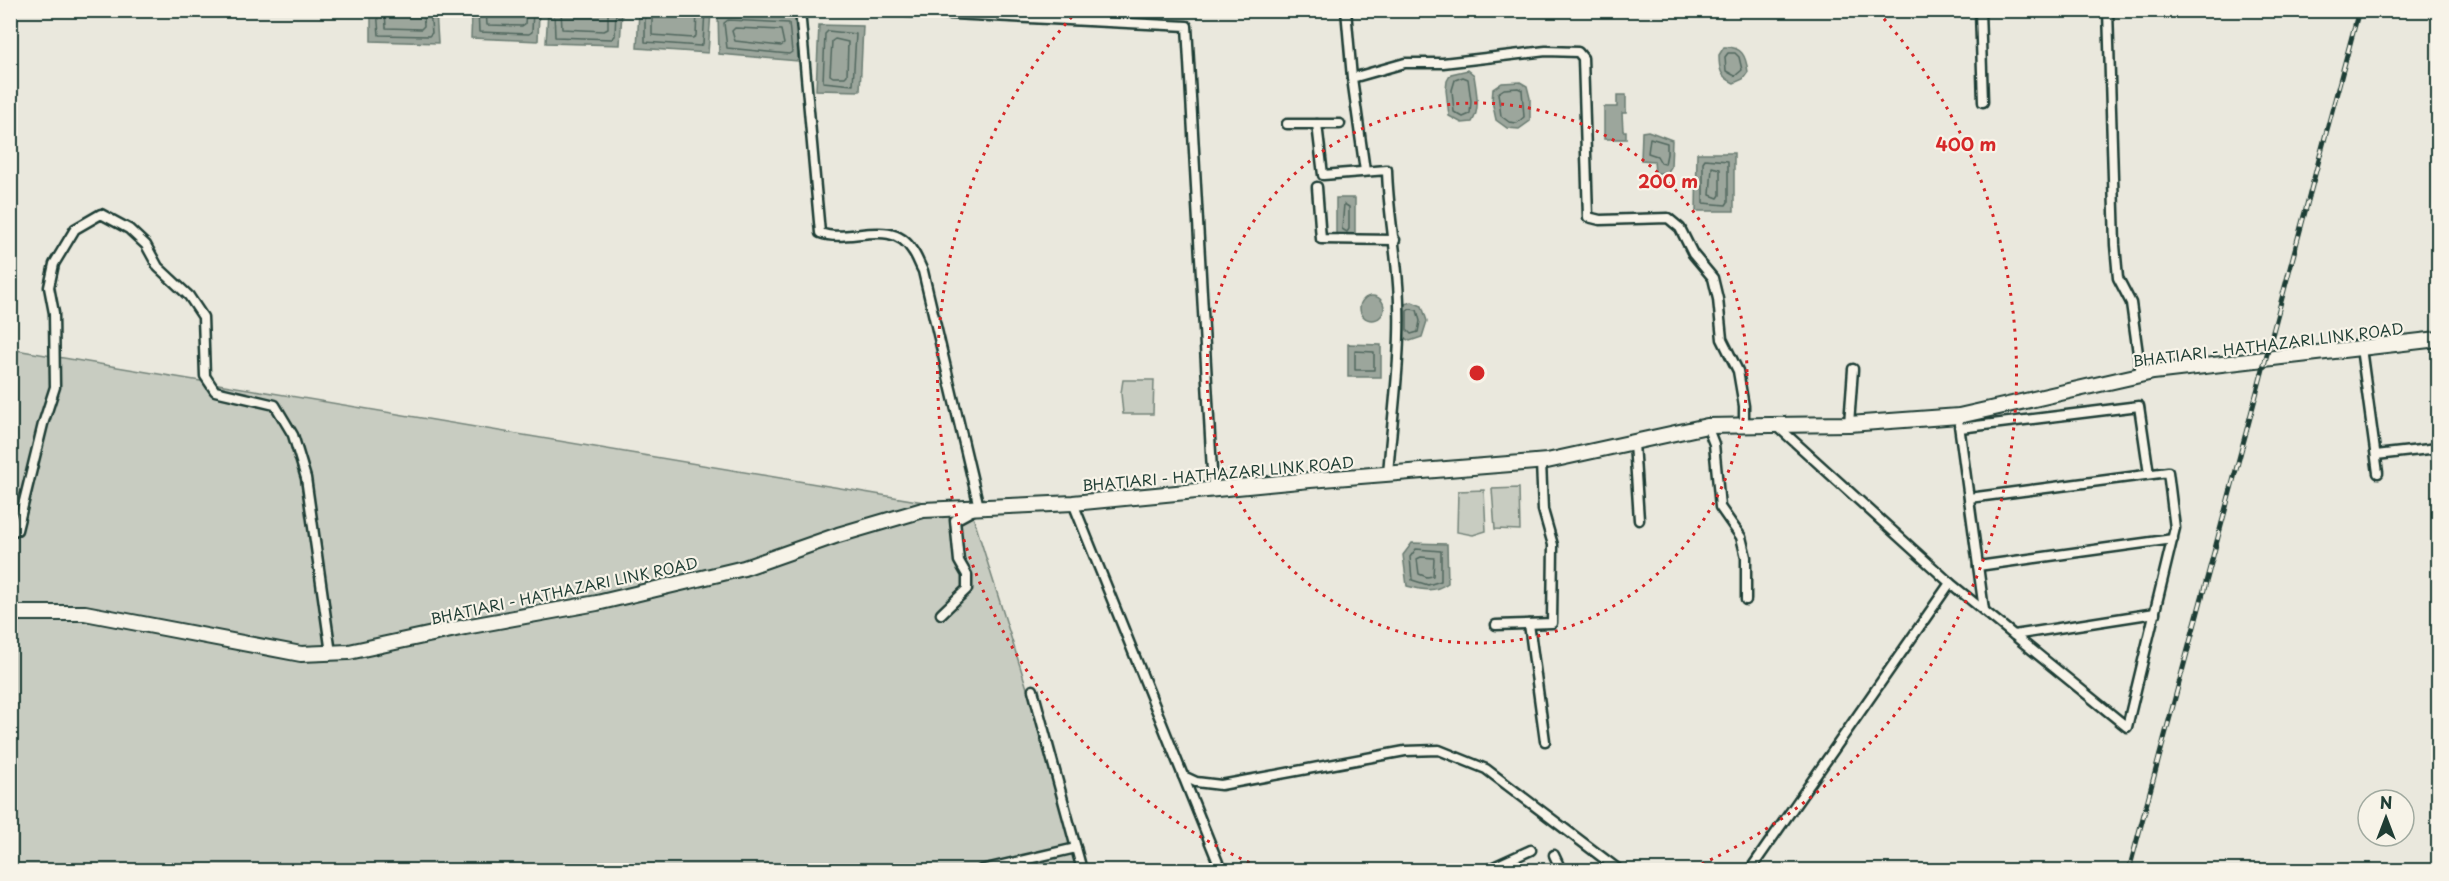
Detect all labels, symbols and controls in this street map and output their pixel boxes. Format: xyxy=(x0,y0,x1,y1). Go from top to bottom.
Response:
text: 400 m xyxy=(1936,130,1996,157)
text: 200 m xyxy=(1638,167,1698,194)
street label: BHATIARI - HATHAZARI LINK ROAD xyxy=(2131,316,2405,372)
centre of rings xyxy=(1467,363,1487,383)
street label: BHATIARI - HATHAZARI LINK ROAD xyxy=(1081,450,1355,496)
street label: BHATIARI - HATHAZARI LINK ROAD xyxy=(428,550,700,630)
north arrow xyxy=(2356,788,2416,848)
text: N xyxy=(2380,790,2392,814)

